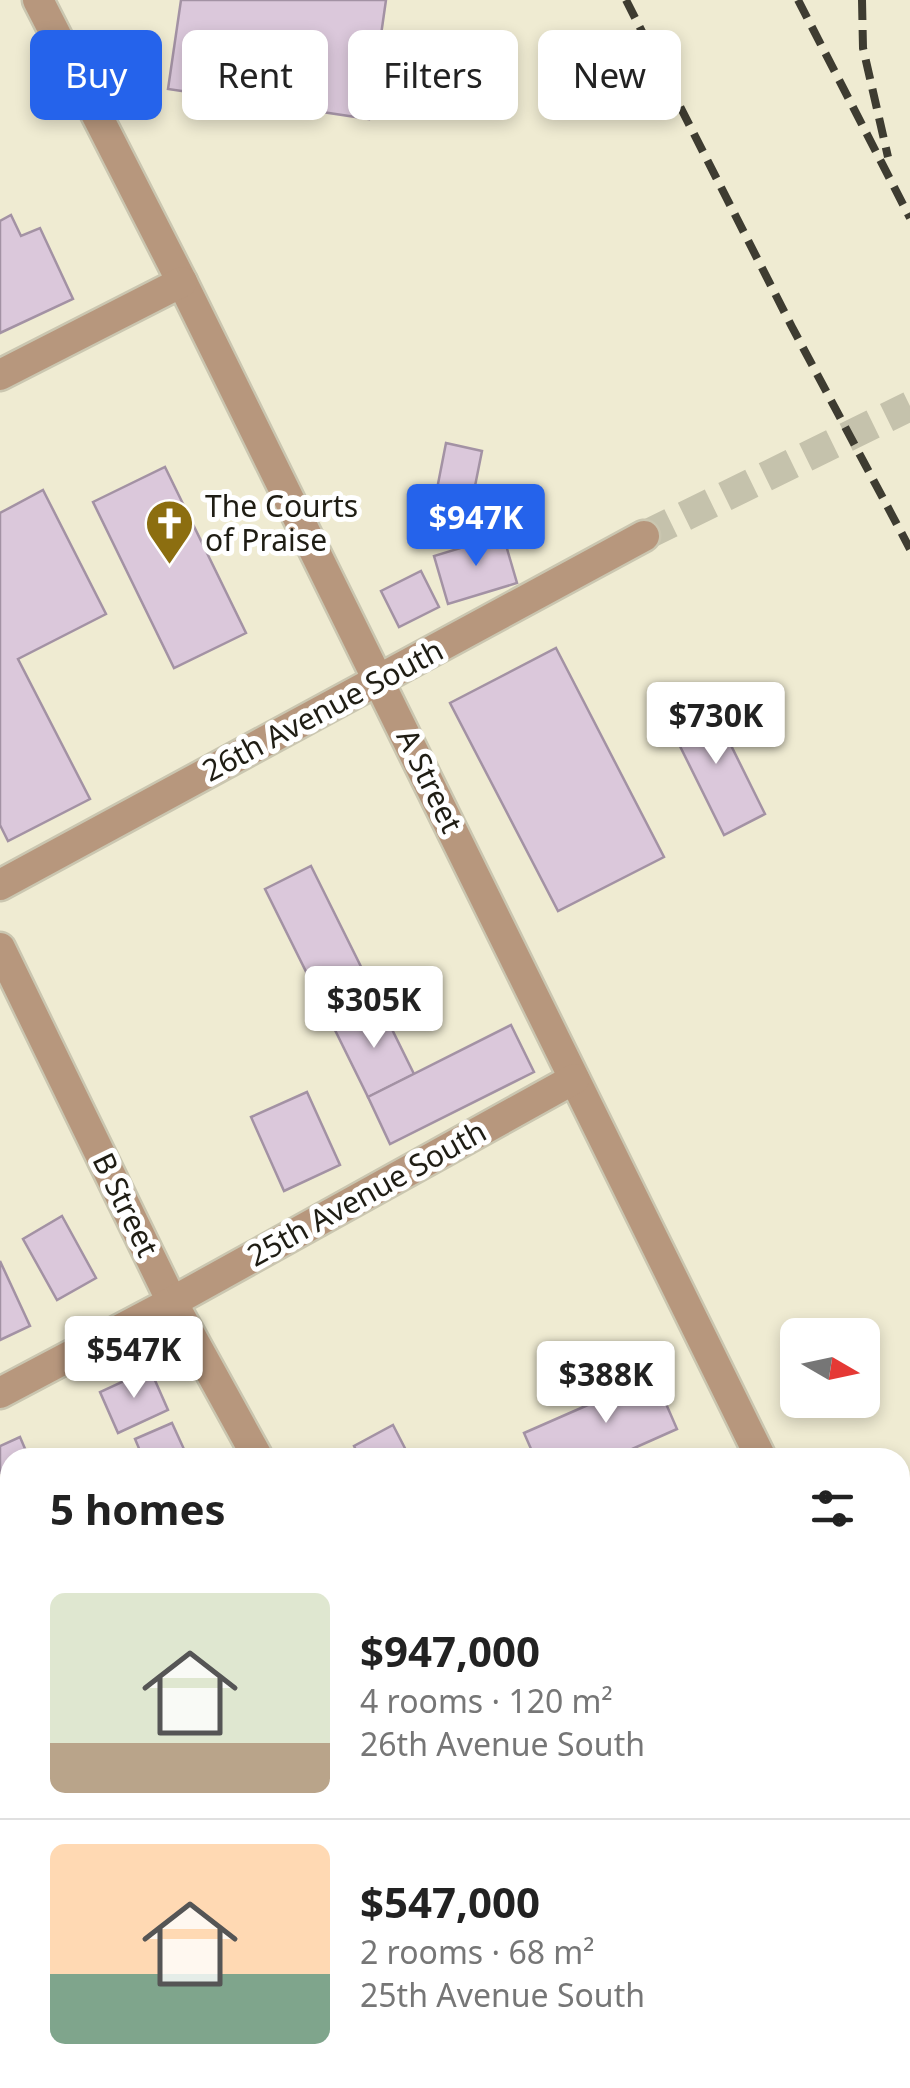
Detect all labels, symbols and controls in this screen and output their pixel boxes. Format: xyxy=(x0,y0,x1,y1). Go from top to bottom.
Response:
chip: Buy xyxy=(30,30,162,120)
chip: Rent xyxy=(182,30,328,120)
chip: Filters xyxy=(348,30,518,120)
chip: New xyxy=(538,30,681,120)
pin: $947K xyxy=(406,484,546,569)
place label: The Courts of Praise xyxy=(205,485,358,560)
text: $947K xyxy=(429,495,523,538)
church icon: The Courts of Praise xyxy=(144,498,196,566)
street label: 26th Avenue South xyxy=(195,629,450,790)
pin: $730K xyxy=(646,682,786,767)
text: $730K xyxy=(669,693,763,736)
street label: A Street xyxy=(388,722,473,839)
pin: $305K xyxy=(304,966,444,1051)
text: $305K xyxy=(327,977,421,1020)
street label: 25th Avenue South xyxy=(240,1110,493,1275)
street label: B Street xyxy=(84,1145,169,1263)
pin: $547K xyxy=(64,1316,204,1401)
north arrow xyxy=(780,1318,880,1418)
map controls xyxy=(780,1318,880,1418)
text: $547K xyxy=(87,1327,181,1370)
pin: $388K xyxy=(536,1341,676,1426)
text: $388K xyxy=(559,1352,653,1395)
text: 5 homes xyxy=(50,1480,226,1537)
icon: filters xyxy=(805,1481,860,1536)
text: $947,000 xyxy=(360,1622,540,1679)
icon: home xyxy=(130,1633,250,1753)
text: 4 rooms · 120 m² xyxy=(360,1679,613,1722)
text: 26th Avenue South xyxy=(360,1722,645,1765)
text: $547,000 xyxy=(360,1873,540,1930)
icon: home xyxy=(130,1884,250,2004)
text: 2 rooms · 68 m² xyxy=(360,1930,594,1973)
text: 25th Avenue South xyxy=(360,1973,645,2016)

